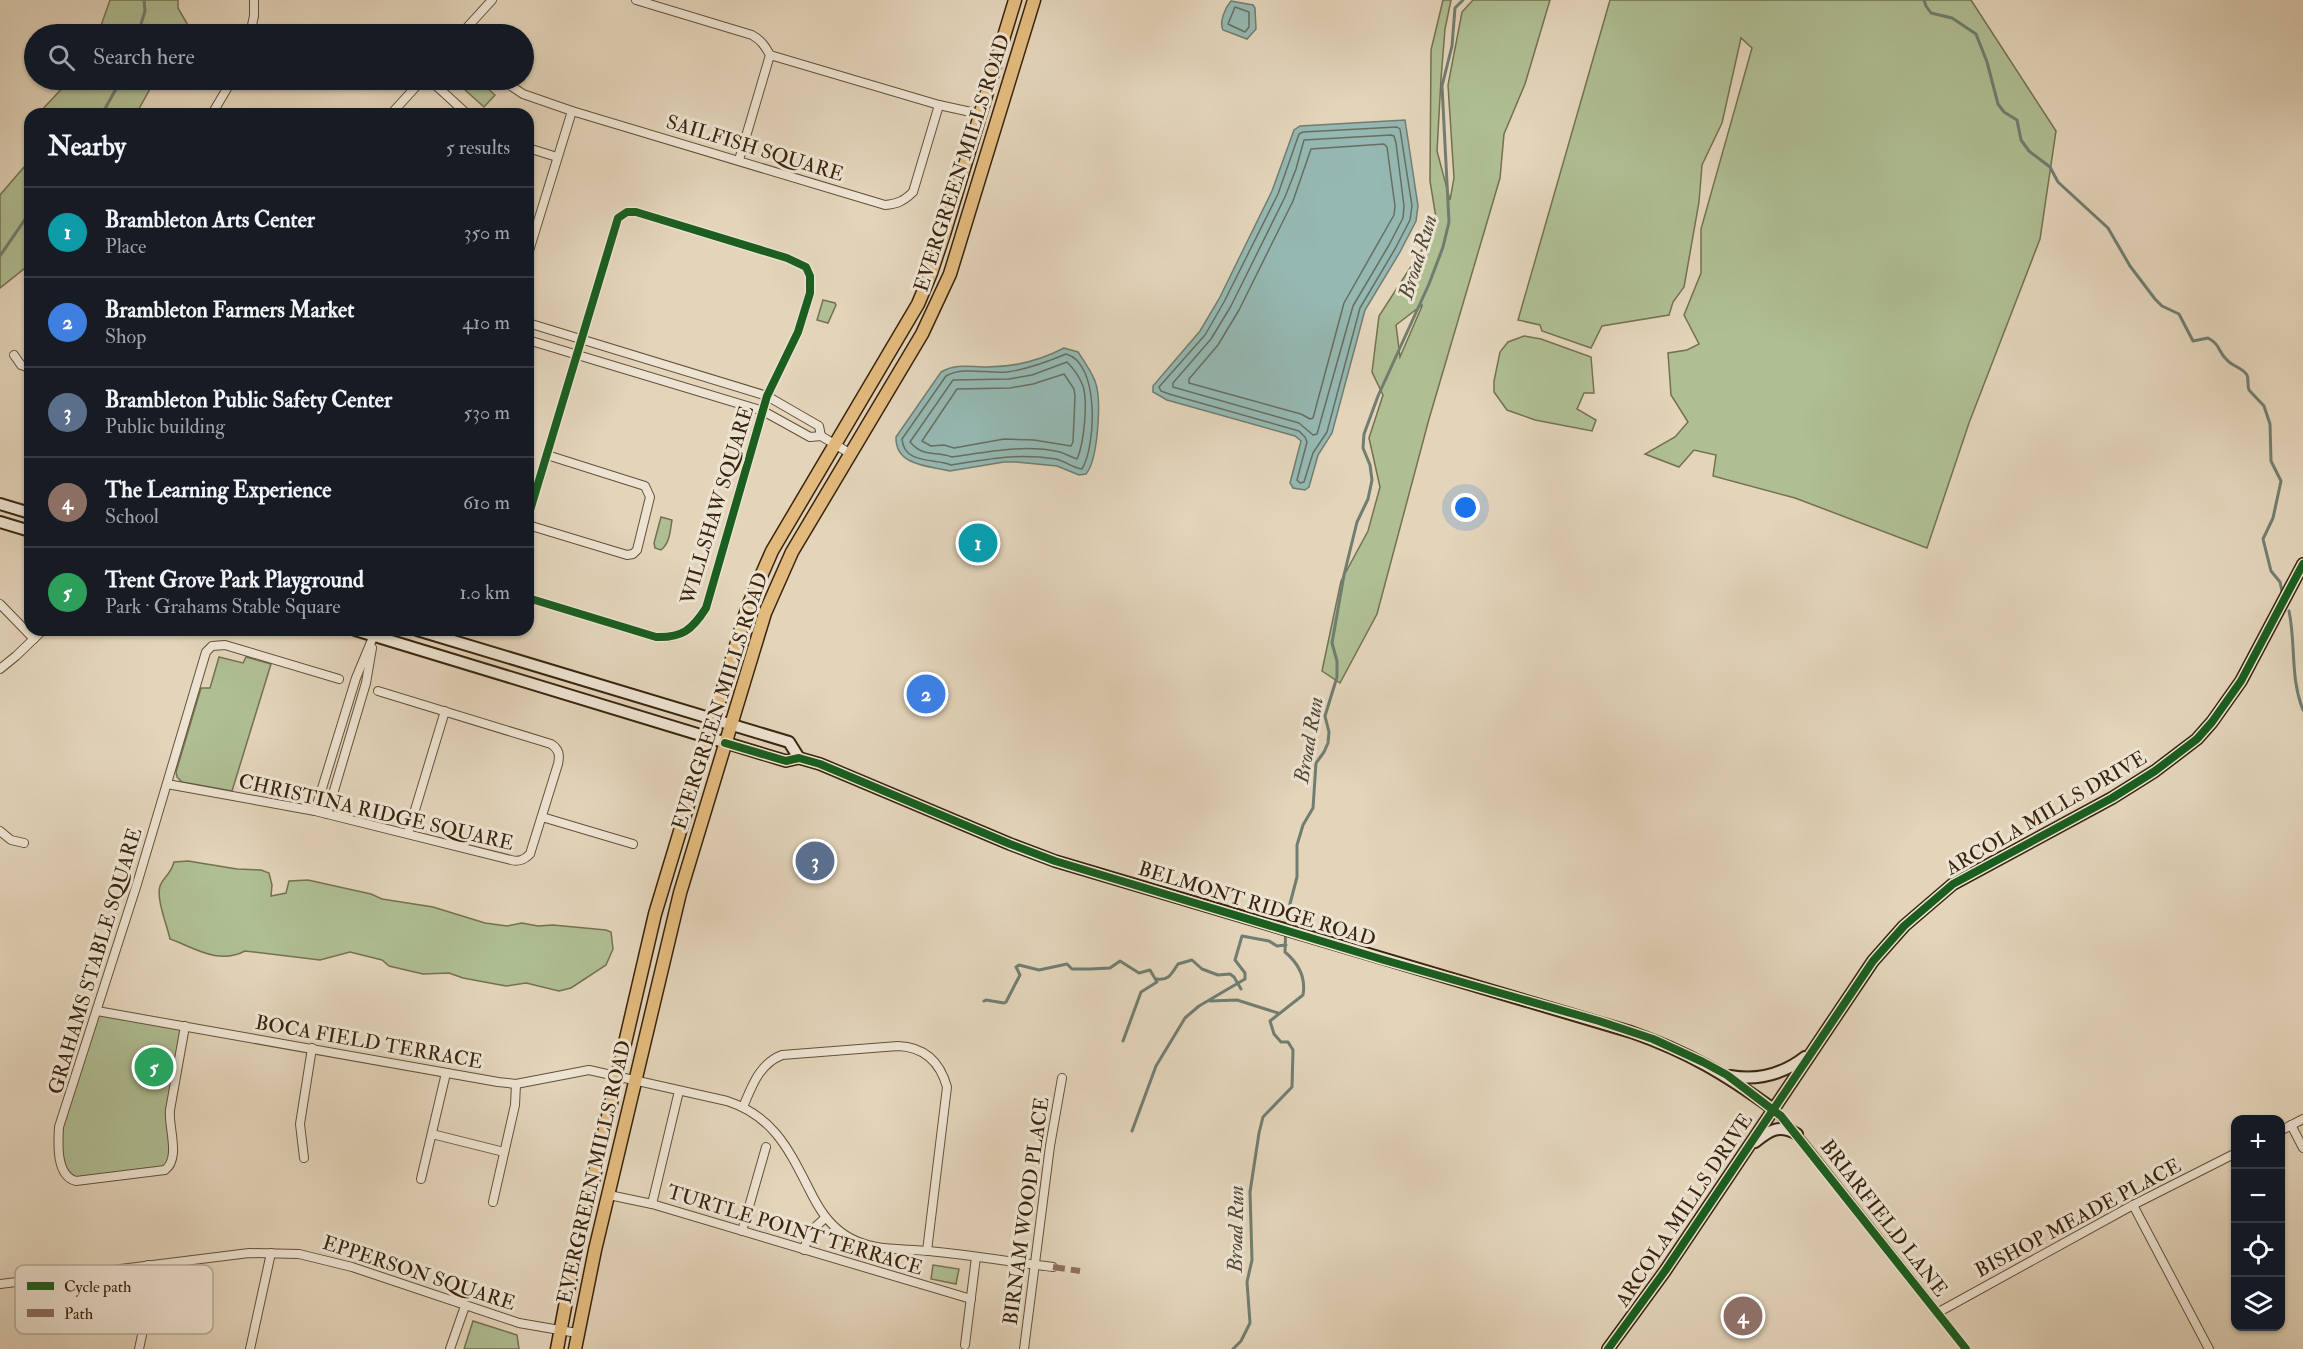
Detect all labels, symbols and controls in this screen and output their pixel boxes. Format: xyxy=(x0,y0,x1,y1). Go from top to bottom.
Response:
search box xyxy=(24,24,534,90)
street label: EVERGREEN MILLS ROAD xyxy=(908,31,1016,295)
icon: search xyxy=(45,41,78,74)
text: Search here xyxy=(93,43,195,71)
street label: SAILFISH SQUARE xyxy=(663,109,847,187)
text: Nearby xyxy=(48,131,126,163)
text: 5 results xyxy=(446,135,510,160)
text: Brambleton Arts Center xyxy=(105,206,315,234)
water label: Broad Run xyxy=(1392,211,1444,303)
text: 1 xyxy=(64,220,71,245)
text: 350 m xyxy=(464,220,510,245)
text: Place xyxy=(105,234,146,259)
text: Brambleton Farmers Market xyxy=(105,296,354,324)
text: 2 xyxy=(62,310,73,335)
text: 410 m xyxy=(462,310,510,335)
text: Shop xyxy=(105,324,146,349)
text: Brambleton Public Safety Center xyxy=(105,386,392,414)
text: 3 xyxy=(64,400,71,425)
text: 530 m xyxy=(464,400,510,425)
street label: WILLSHAW SQUARE xyxy=(675,403,759,608)
text: Public building xyxy=(105,414,225,439)
text: The Learning Experience xyxy=(105,476,332,504)
text: 4 xyxy=(62,490,73,515)
text: 610 m xyxy=(463,490,510,515)
your location xyxy=(1451,493,1480,522)
text: School xyxy=(105,504,159,529)
pin: 1 xyxy=(958,520,998,566)
text: Trent Grove Park Playground xyxy=(105,566,364,594)
street label: EVERGREEN MILLS ROAD xyxy=(666,569,774,833)
text: 5 xyxy=(63,580,72,605)
text: 1.0 km xyxy=(459,580,510,605)
text: Park · Grahams Stable Square xyxy=(105,594,341,619)
pin: 2 xyxy=(906,672,946,716)
water label: Broad Run xyxy=(1288,695,1330,786)
street label: ARCOLA MILLS DRIVE xyxy=(1940,745,2151,881)
street label: CHRISTINA RIDGE SQUARE xyxy=(236,768,516,856)
street label: GRAHAMS STABLE SQUARE xyxy=(43,825,147,1097)
pin: 3 xyxy=(796,838,834,884)
street label: BELMONT RIDGE ROAD xyxy=(1135,856,1379,952)
street label: BOCA FIELD TERRACE xyxy=(253,1010,485,1074)
street label: EVERGREEN MILLS ROAD xyxy=(552,1038,636,1306)
pin: 5 xyxy=(134,1044,174,1090)
street label: BIRNAM WOOD PLACE xyxy=(998,1095,1054,1327)
street label: ARCOLA MILLS DRIVE xyxy=(1609,1109,1758,1312)
map controls xyxy=(2231,1115,2285,1331)
button: + xyxy=(2231,1115,2285,1169)
street label: BRIARFIELD LANE xyxy=(1815,1135,1953,1301)
street label: BISHOP MEADE PLACE xyxy=(1971,1153,2185,1283)
button: − xyxy=(2231,1169,2285,1223)
street label: TURTLE POINT TERRACE xyxy=(664,1179,926,1281)
water label: Broad Run xyxy=(1222,1185,1250,1274)
button: locate xyxy=(2231,1223,2285,1277)
street label: EPPERSON SQUARE xyxy=(319,1230,519,1316)
legend xyxy=(15,1265,213,1334)
text: Cycle path xyxy=(64,1277,132,1298)
button: layers xyxy=(2231,1277,2285,1331)
pin: 4 xyxy=(1724,1294,1762,1338)
text: Path xyxy=(64,1304,94,1324)

